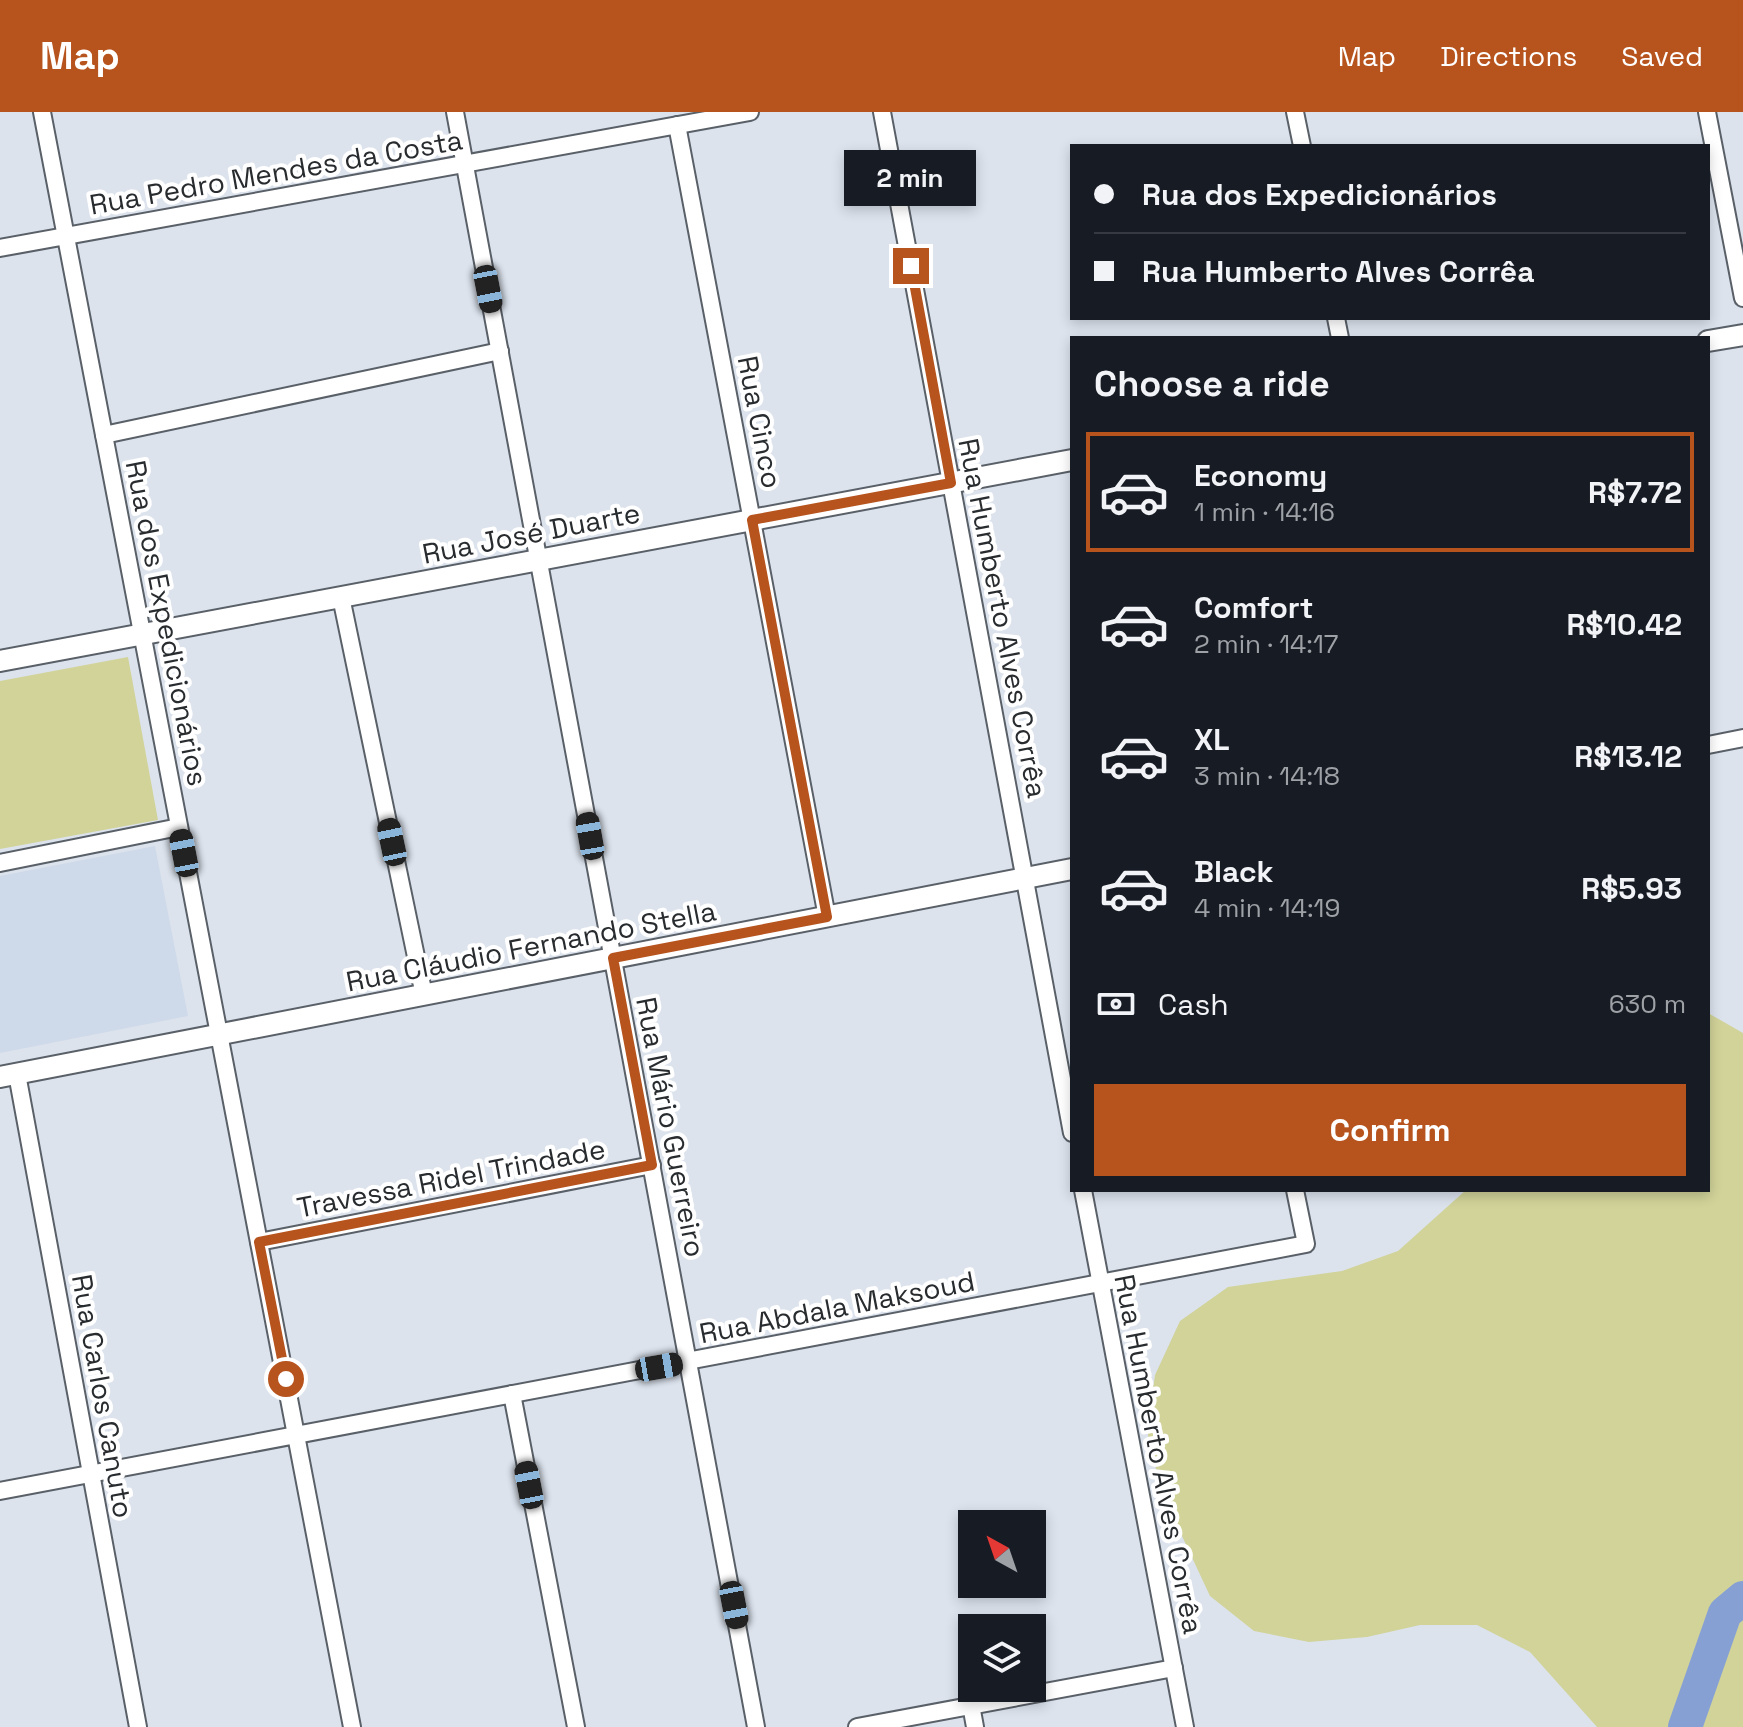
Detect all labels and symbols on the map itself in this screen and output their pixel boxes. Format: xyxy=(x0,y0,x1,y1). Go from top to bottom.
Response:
street label: Rua Pedro Mendes da Costa xyxy=(87,121,465,223)
callout: 2 min xyxy=(845,150,977,206)
route end xyxy=(893,248,929,284)
car xyxy=(472,263,504,315)
street label: Rua Cinco xyxy=(730,353,790,491)
street label: Rua Humberto Alves Corrêa xyxy=(950,435,1056,801)
street label: Rua dos Expedicionários xyxy=(118,457,216,789)
street label: Rua José Duarte xyxy=(419,494,643,572)
car xyxy=(574,810,606,862)
car xyxy=(375,816,409,868)
car xyxy=(168,827,200,879)
street label: Rua Cláudio Fernando Stella xyxy=(343,892,719,1000)
street label: Rua Mário Guerreiro xyxy=(628,994,714,1260)
street label: Travessa Ridel Trindade xyxy=(294,1130,608,1226)
street label: Rua Abdala Maksoud xyxy=(696,1263,978,1351)
street label: Rua Carlos Canuto xyxy=(64,1271,142,1521)
street label: Rua Humberto Alves Corrêa xyxy=(1106,1271,1212,1637)
car xyxy=(633,1351,685,1383)
route start xyxy=(268,1361,304,1397)
car xyxy=(513,1459,545,1511)
north arrow xyxy=(958,1510,1046,1598)
car xyxy=(718,1579,750,1631)

